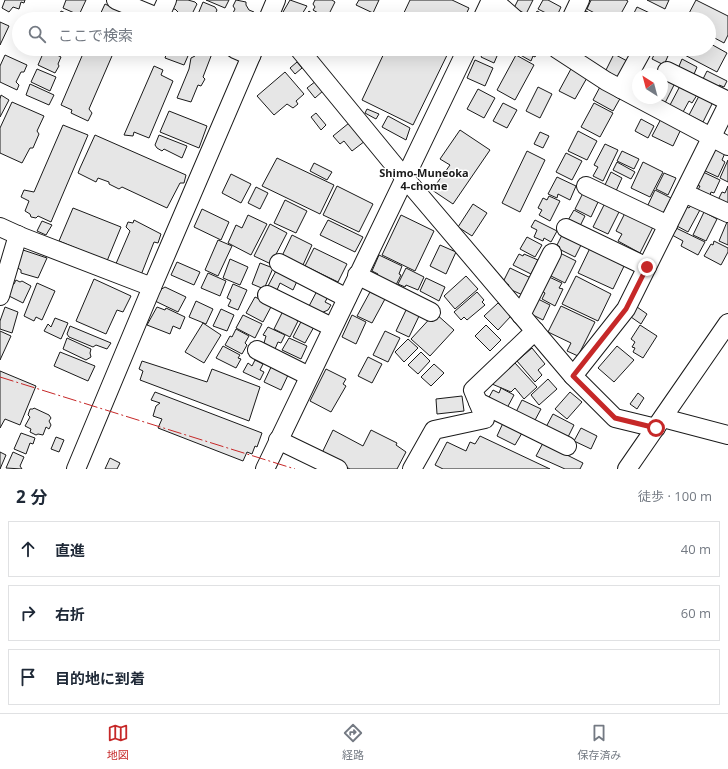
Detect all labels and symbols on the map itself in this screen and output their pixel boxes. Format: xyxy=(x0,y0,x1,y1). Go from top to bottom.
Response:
north arrow xyxy=(632,68,668,104)
district label: Shimo-Muneoka 4-chome xyxy=(379,165,469,193)
route end xyxy=(638,258,656,276)
route start xyxy=(647,419,665,437)

